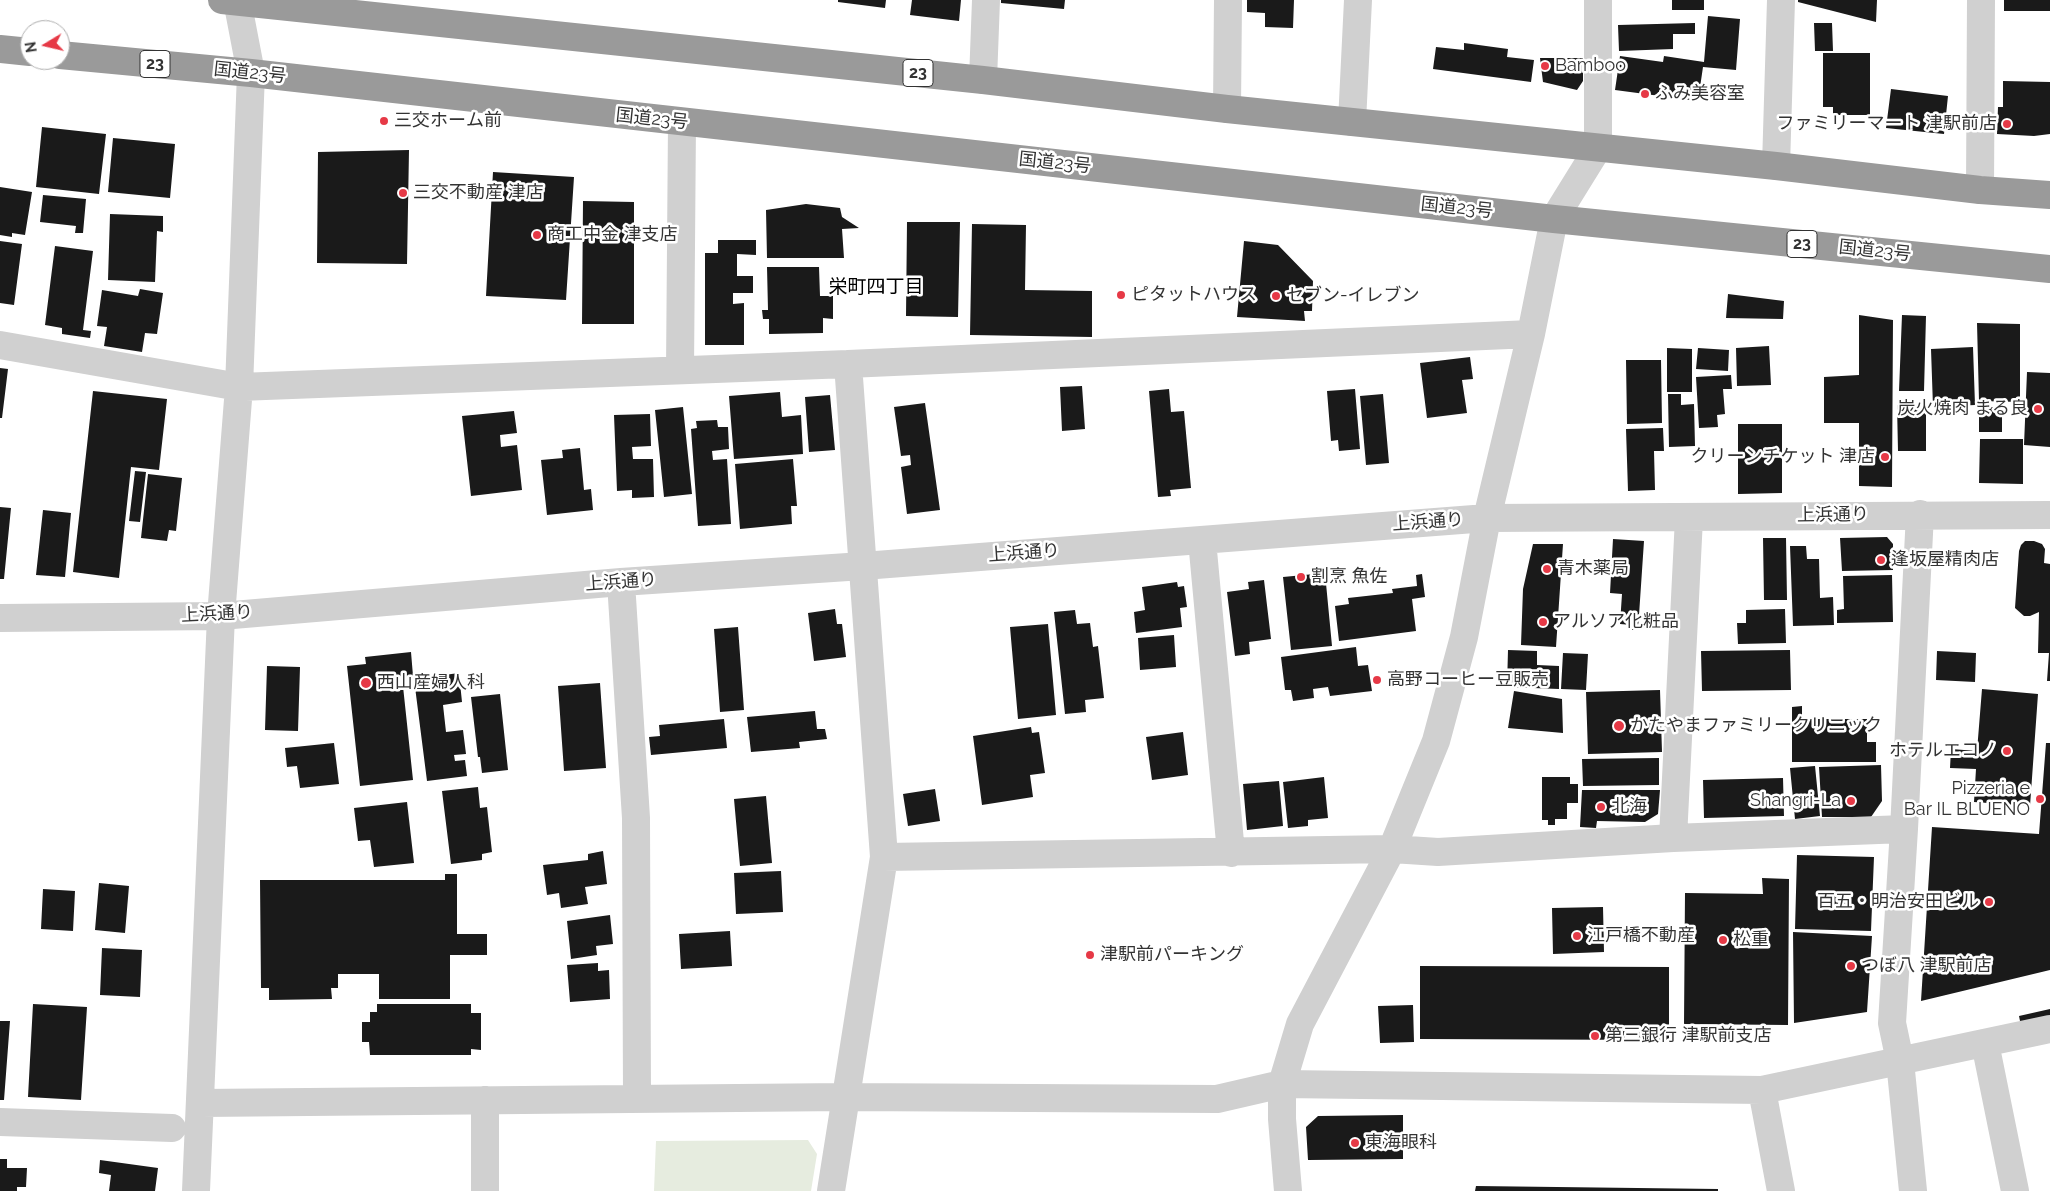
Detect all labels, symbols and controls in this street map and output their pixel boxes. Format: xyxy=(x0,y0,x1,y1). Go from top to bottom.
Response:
north arrow xyxy=(20,20,70,70)
text: N xyxy=(22,41,40,54)
road number: 23 xyxy=(140,51,170,78)
place label: Bamboo xyxy=(1555,55,1626,77)
street label: 国道23号 xyxy=(213,58,287,88)
road number: 23 xyxy=(903,59,933,86)
marker: Bamboo xyxy=(1539,60,1551,72)
place label: ふみ美容室 xyxy=(1655,83,1745,105)
marker: ふみ美容室 xyxy=(1639,88,1651,100)
street label: 国道23号 xyxy=(615,104,689,134)
place label: 三交ホーム前 xyxy=(394,110,502,132)
place label: ファミリーマート 津駅前店 xyxy=(1776,113,1997,135)
marker: 三交ホーム前 xyxy=(378,115,390,127)
marker: ファミリーマート 津駅前店 xyxy=(2001,118,2013,130)
street label: 国道23号 xyxy=(1018,148,1092,178)
place label: 三交不動産 津店 xyxy=(413,182,544,204)
marker: 三交不動産 津店 xyxy=(397,187,409,199)
street label: 国道23号 xyxy=(1420,193,1494,223)
place label: 商工中金 津支店 xyxy=(547,224,678,246)
marker: 商工中金 津支店 xyxy=(531,229,543,241)
road number: 23 xyxy=(1787,230,1817,258)
street label: 国道23号 xyxy=(1838,236,1912,266)
district label: 栄町四丁目 xyxy=(829,276,923,298)
place label: ピタットハウス xyxy=(1131,284,1257,306)
place label: セブン-イレブン xyxy=(1286,285,1420,307)
marker: ピタットハウス xyxy=(1115,289,1127,301)
marker: セブン-イレブン xyxy=(1270,290,1282,302)
place label: 炭火焼肉 まる良 xyxy=(1897,398,2028,420)
marker: 炭火焼肉 まる良 xyxy=(2032,403,2044,415)
place label: クリーンチケット 津店 xyxy=(1690,446,1875,468)
marker: クリーンチケット 津店 xyxy=(1879,451,1891,463)
street label: 上浜通り xyxy=(1797,504,1869,526)
street label: 上浜通り xyxy=(1391,509,1465,535)
street label: 上浜通り xyxy=(987,540,1061,566)
place label: 逢坂屋精肉店 xyxy=(1891,549,1999,571)
marker: 逢坂屋精肉店 xyxy=(1875,554,1887,566)
place label: 青木薬局 xyxy=(1557,558,1629,580)
marker: 青木薬局 xyxy=(1541,563,1553,575)
place label: 割烹 魚佐 xyxy=(1311,566,1388,588)
street label: 上浜通り xyxy=(584,569,658,595)
marker: 割烹 魚佐 xyxy=(1295,571,1307,583)
street label: 上浜通り xyxy=(180,601,254,627)
place label: アルソア化粧品 xyxy=(1553,611,1679,633)
marker: アルソア化粧品 xyxy=(1537,616,1549,628)
place label: 高野コーヒー豆販売 xyxy=(1387,669,1549,691)
place label: 西山産婦人科 xyxy=(377,672,485,694)
marker: 高野コーヒー豆販売 xyxy=(1371,674,1383,686)
marker: 西山産婦人科 xyxy=(359,676,373,690)
place label: かたやまファミリークリニック xyxy=(1630,715,1882,737)
marker: かたやまファミリークリニック xyxy=(1612,719,1626,733)
place label: ホテルエコノ xyxy=(1889,740,1997,762)
marker: ホテルエコノ xyxy=(2001,745,2013,757)
place label: Pizzeria e Bar IL BLUENO xyxy=(1904,778,2030,821)
place label: Shangri-La xyxy=(1750,790,1841,812)
marker: Pizzeria e Bar IL BLUENO xyxy=(2034,793,2046,805)
marker: Shangri-La xyxy=(1845,795,1857,807)
place label: 北海 xyxy=(1611,796,1647,818)
marker: 北海 xyxy=(1595,801,1607,813)
place label: 百五・明治安田ビル xyxy=(1817,891,1979,913)
marker: 百五・明治安田ビル xyxy=(1983,896,1995,908)
place label: 江戸橋不動産 xyxy=(1587,925,1695,947)
place label: 松重 xyxy=(1733,929,1769,951)
marker: 江戸橋不動産 xyxy=(1571,930,1583,942)
marker: 松重 xyxy=(1717,934,1729,946)
place label: 津駅前パーキング xyxy=(1100,944,1244,966)
marker: 津駅前パーキング xyxy=(1084,949,1096,961)
place label: つぼ八 津駅前店 xyxy=(1861,955,1992,977)
marker: つぼ八 津駅前店 xyxy=(1845,960,1857,972)
place label: 第三銀行 津駅前支店 xyxy=(1605,1025,1772,1047)
marker: 第三銀行 津駅前支店 xyxy=(1589,1030,1601,1042)
place label: 東海眼科 xyxy=(1365,1132,1437,1154)
marker: 東海眼科 xyxy=(1349,1137,1361,1149)

